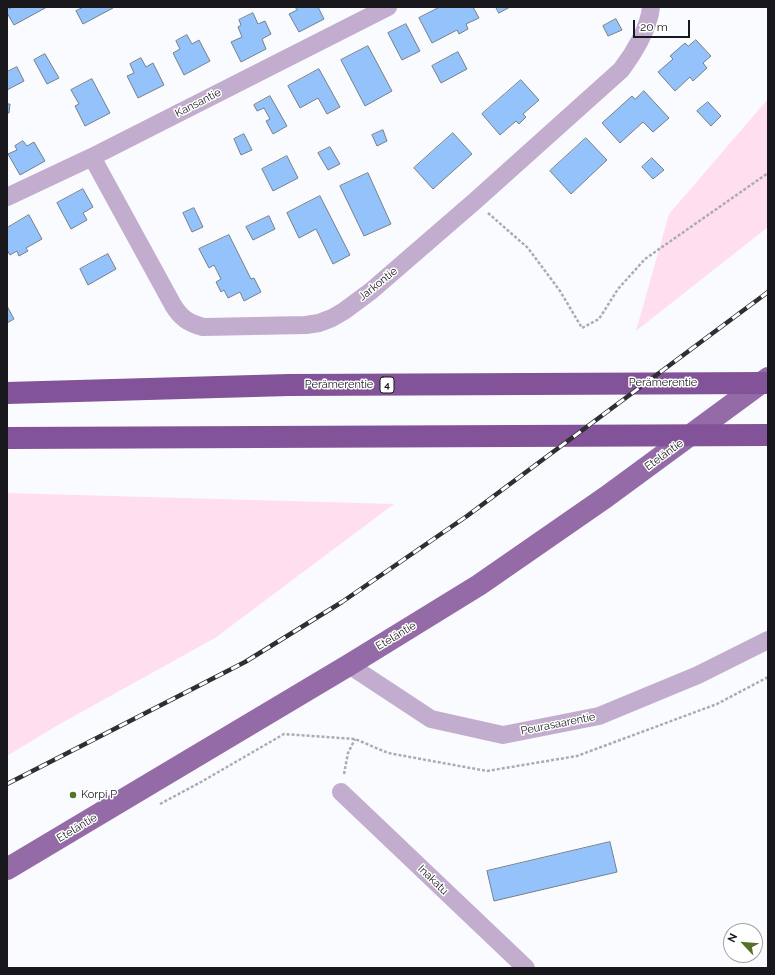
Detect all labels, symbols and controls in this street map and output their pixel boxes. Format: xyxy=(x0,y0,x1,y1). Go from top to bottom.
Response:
scale bar xyxy=(635,12,692,38)
text: 20 m xyxy=(640,20,668,34)
street label: Kansantie xyxy=(173,86,223,120)
street label: Jarkontie xyxy=(356,264,400,304)
street label: Perämerentie xyxy=(629,376,697,390)
road number: 4 xyxy=(380,377,394,393)
street label: Perämerentie xyxy=(305,378,373,392)
street label: Eteläntie xyxy=(642,437,686,473)
street label: Eteläntie xyxy=(374,619,418,653)
street label: Peurasaarentie xyxy=(519,710,597,738)
place label: Korpi P xyxy=(81,788,117,802)
marker: Korpi P xyxy=(68,790,78,800)
street label: Eteläntie xyxy=(55,811,99,845)
street label: Inakatu xyxy=(415,862,451,898)
north arrow xyxy=(723,923,763,963)
text: N xyxy=(725,931,740,945)

